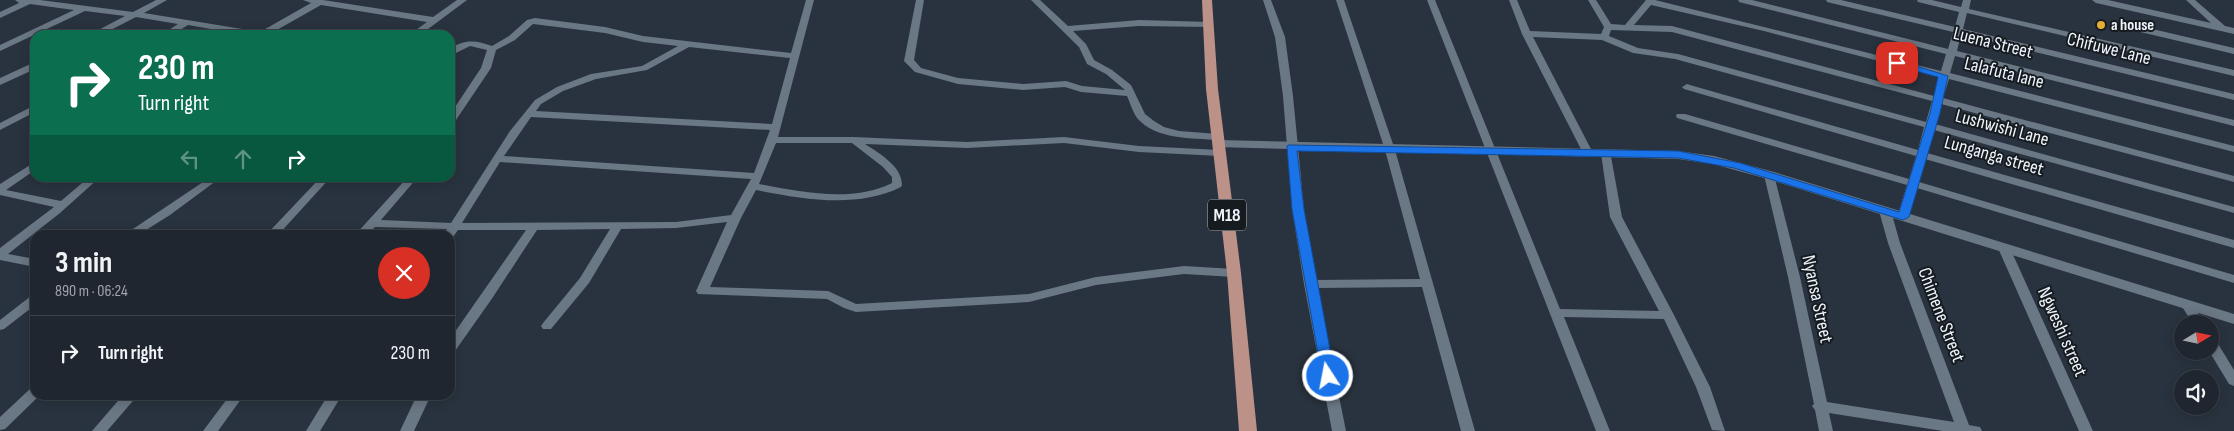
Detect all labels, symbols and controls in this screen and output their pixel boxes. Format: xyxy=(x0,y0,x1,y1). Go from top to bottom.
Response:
place label: a house xyxy=(2111,16,2154,35)
marker: a house xyxy=(2095,19,2107,31)
street label: Luena Street xyxy=(1951,22,2035,64)
street label: Chifuwe Lane xyxy=(2065,27,2153,71)
pin xyxy=(1876,42,1918,84)
text: 230 m xyxy=(138,47,214,90)
icon: arrive xyxy=(1883,49,1911,77)
icon: right xyxy=(55,50,120,115)
street label: Lalafuta lane xyxy=(1962,52,2046,94)
text: Turn right xyxy=(138,90,209,117)
street label: Lushwishi Lane xyxy=(1953,105,2051,151)
street label: Lunganga street xyxy=(1942,131,2047,181)
icon: left xyxy=(176,145,204,173)
icon: ahead xyxy=(229,145,257,173)
icon: right xyxy=(282,145,310,173)
road number: M18 xyxy=(1208,200,1246,230)
text: 3 min xyxy=(55,245,112,281)
button: close xyxy=(378,247,430,299)
street label: Nyansa Street xyxy=(1796,253,1838,345)
street label: Chimene Street xyxy=(1912,264,1970,366)
text: 890 m · 06:24 xyxy=(55,282,128,301)
street label: Ngweshi street xyxy=(2032,284,2092,381)
north arrow xyxy=(2174,315,2219,360)
map controls xyxy=(2174,315,2219,415)
icon: right xyxy=(55,339,83,367)
text: Turn right xyxy=(98,342,163,365)
text: 230 m xyxy=(390,342,430,365)
position arrow xyxy=(1301,349,1353,401)
button: sound xyxy=(2174,370,2219,415)

